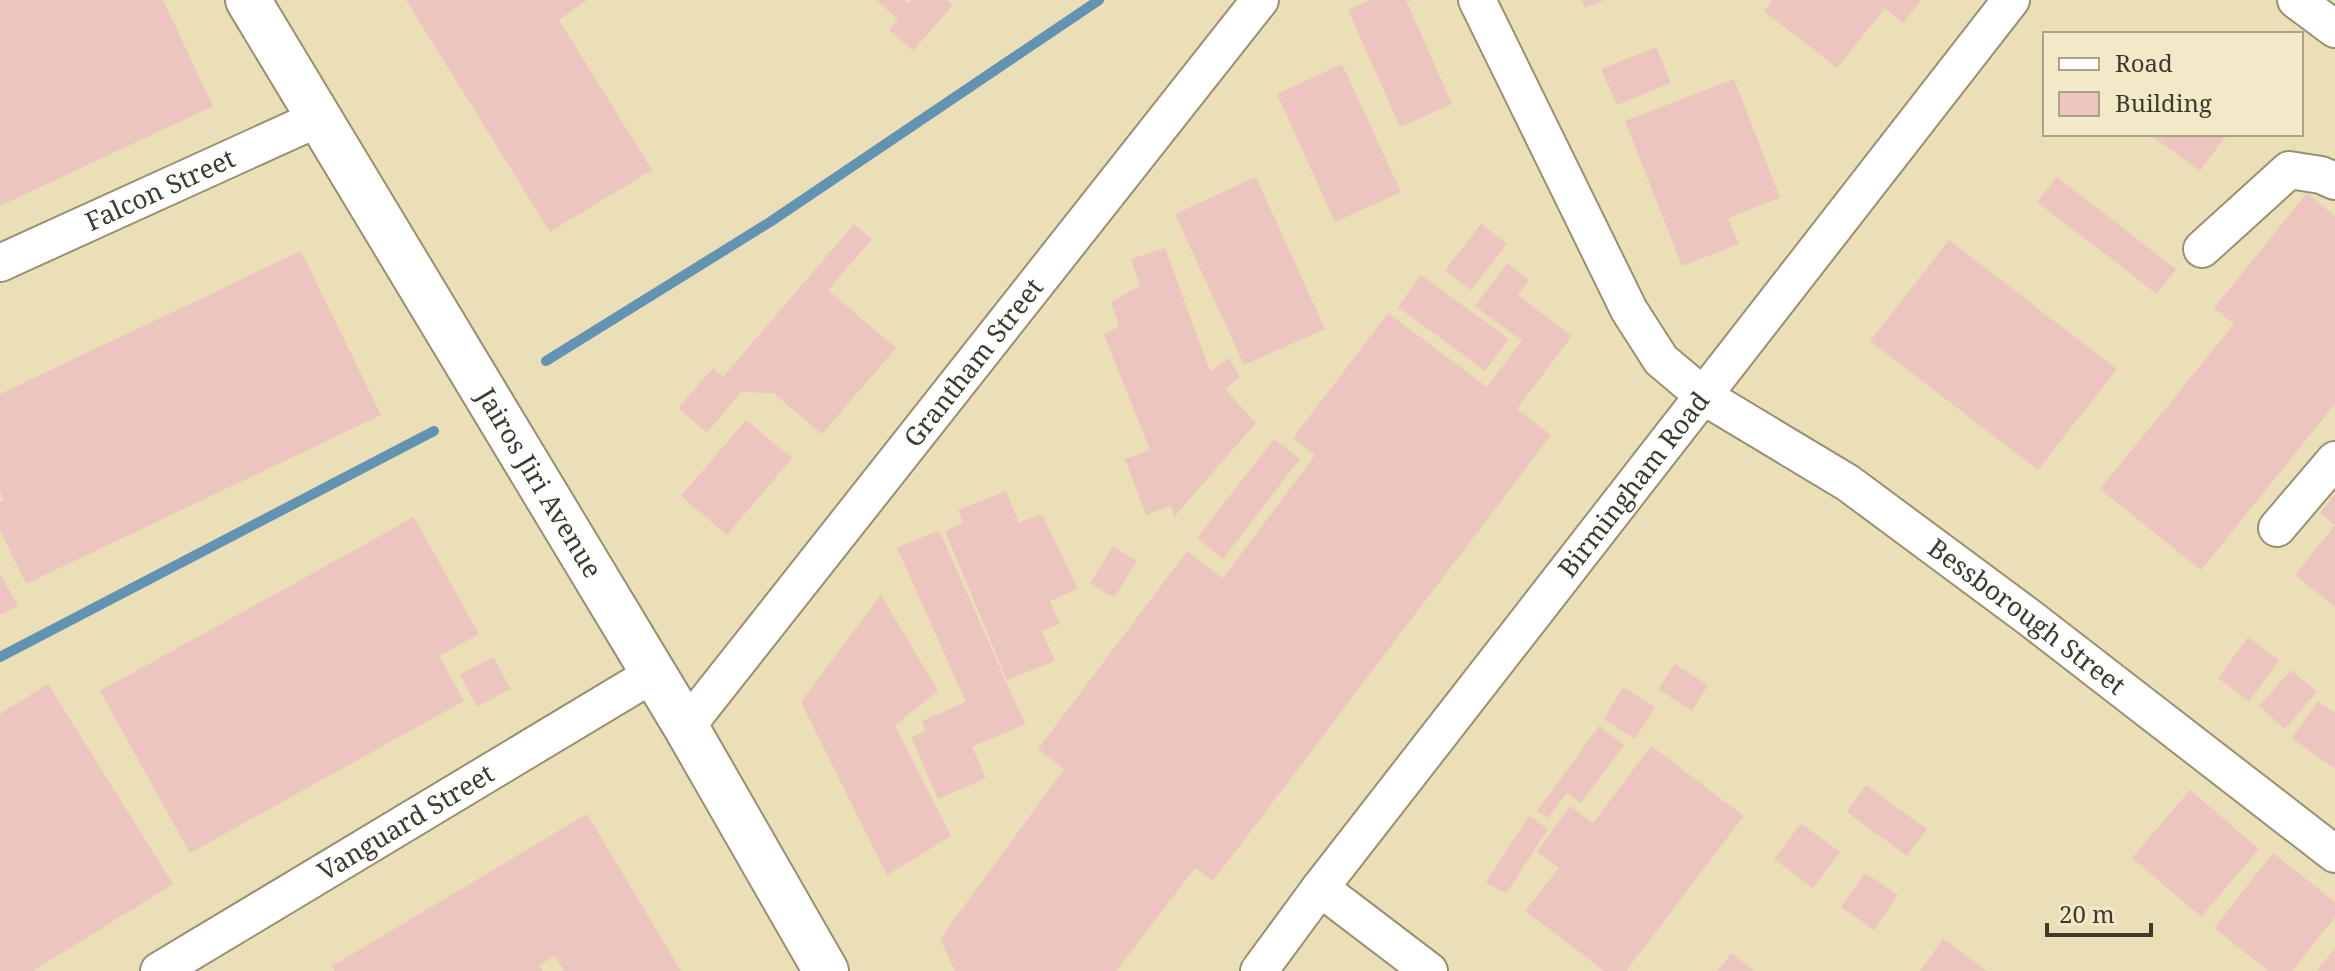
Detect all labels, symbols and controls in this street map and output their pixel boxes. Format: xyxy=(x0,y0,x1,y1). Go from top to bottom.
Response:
legend xyxy=(2043,32,2303,136)
text: Road xyxy=(2115,46,2173,79)
text: Building xyxy=(2115,86,2212,119)
street label: Falcon Street xyxy=(79,140,241,239)
street label: Grantham Street xyxy=(895,270,1051,454)
street label: Jairos Jiri Avenue xyxy=(468,380,611,584)
street label: Birmingham Road xyxy=(1549,384,1717,585)
street label: Bessborough Street xyxy=(1921,529,2133,702)
street label: Vanguard Street xyxy=(310,755,500,889)
scale bar xyxy=(2047,887,2151,937)
text: 20 m xyxy=(2059,897,2115,930)

